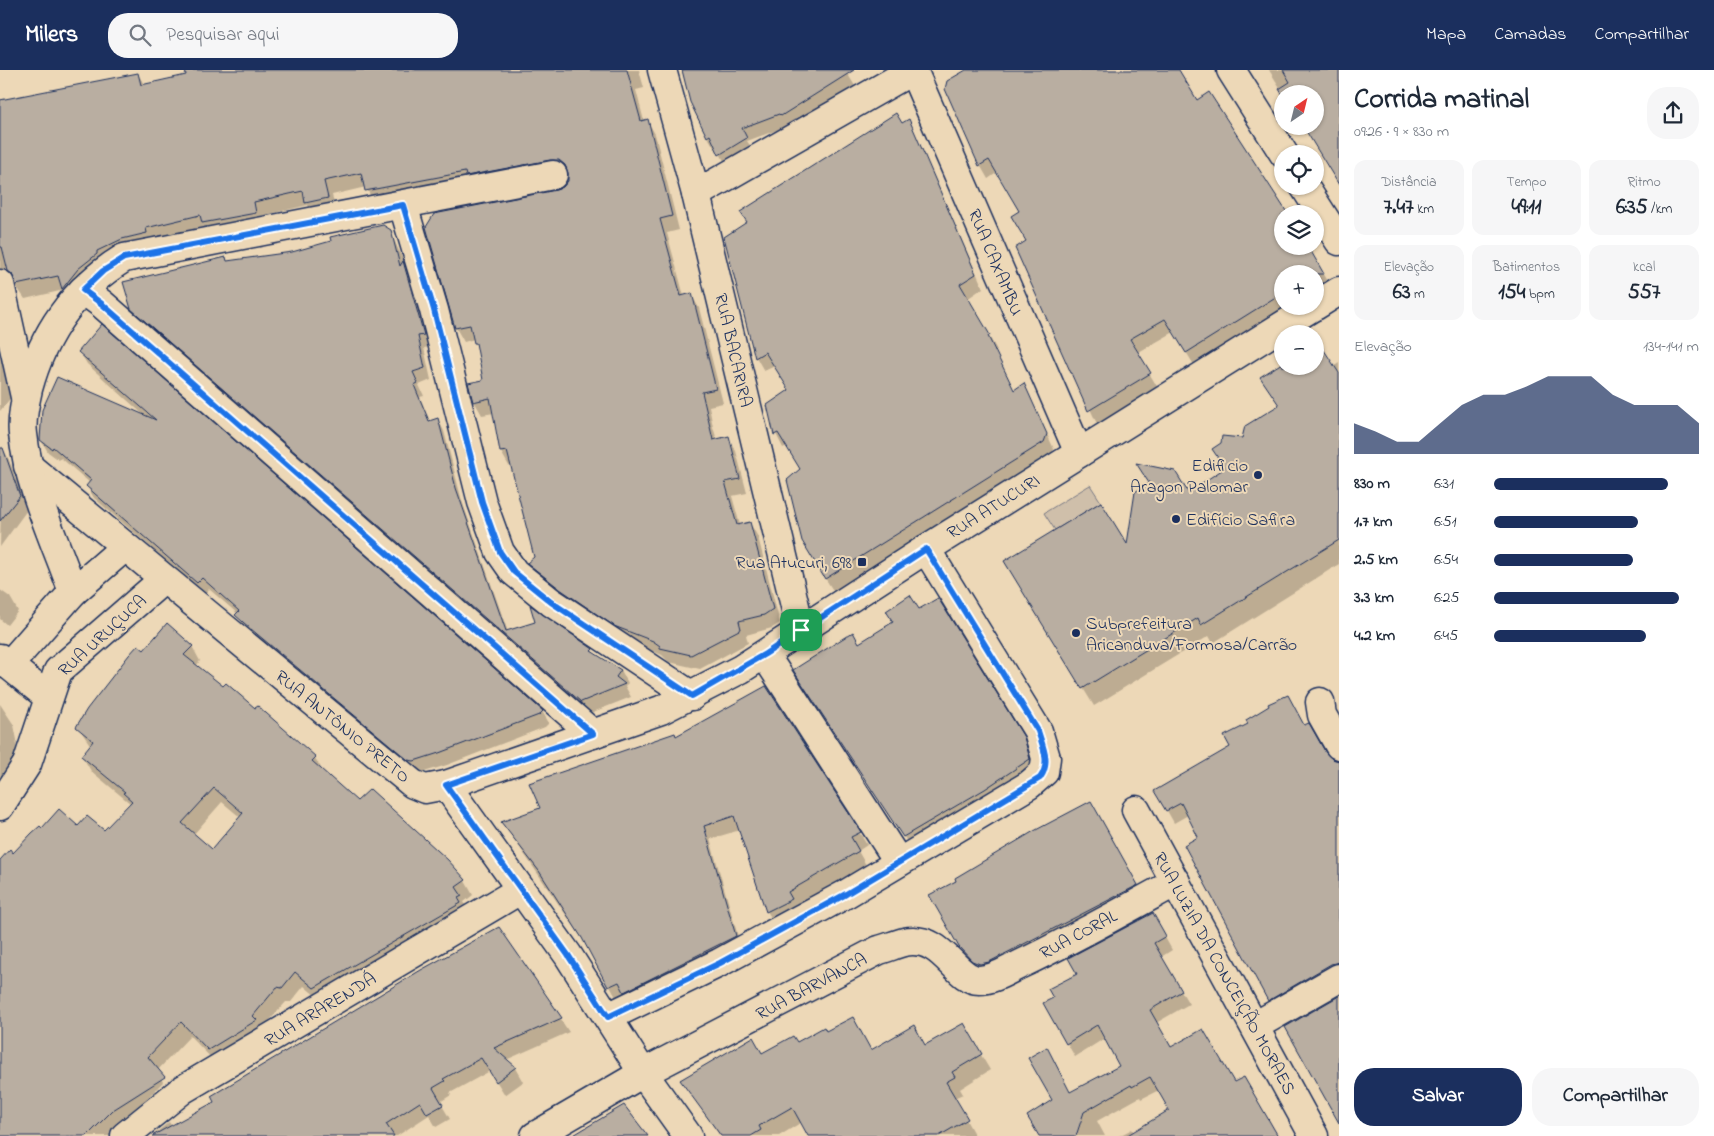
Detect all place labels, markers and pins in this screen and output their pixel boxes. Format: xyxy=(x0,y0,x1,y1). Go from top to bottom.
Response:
place label: Edificio Aragon Palomar xyxy=(1130,454,1248,502)
marker: Edificio Aragon Palomar xyxy=(1252,469,1264,481)
place label: Edifício Safira xyxy=(1186,508,1295,534)
marker: Edifício Safira xyxy=(1170,513,1182,525)
place label: Rua Atucuri, 698 xyxy=(735,551,852,577)
marker: Rua Atucuri, 698 xyxy=(856,556,868,568)
pin xyxy=(780,609,822,651)
place label: Subprefeitura Aricanduva/Formosa/Carrão xyxy=(1086,612,1297,659)
marker: Subprefeitura Aricanduva/Formosa/Carrão xyxy=(1070,627,1082,639)

